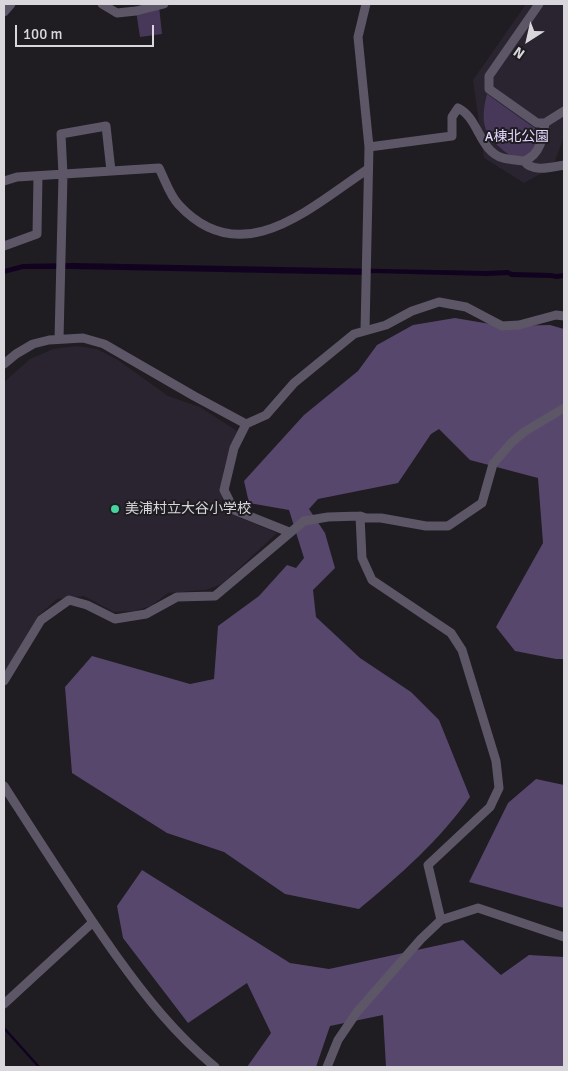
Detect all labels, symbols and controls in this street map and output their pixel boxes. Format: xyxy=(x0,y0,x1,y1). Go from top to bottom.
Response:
scale bar xyxy=(18,15,156,47)
north arrow xyxy=(503,15,553,65)
text: 100 m xyxy=(23,25,63,43)
text: N xyxy=(510,43,528,62)
park label: A棟北公園 xyxy=(485,129,549,145)
place label: 美浦村立大谷小学校 xyxy=(125,501,251,517)
marker: 美浦村立大谷小学校 xyxy=(109,503,121,515)

